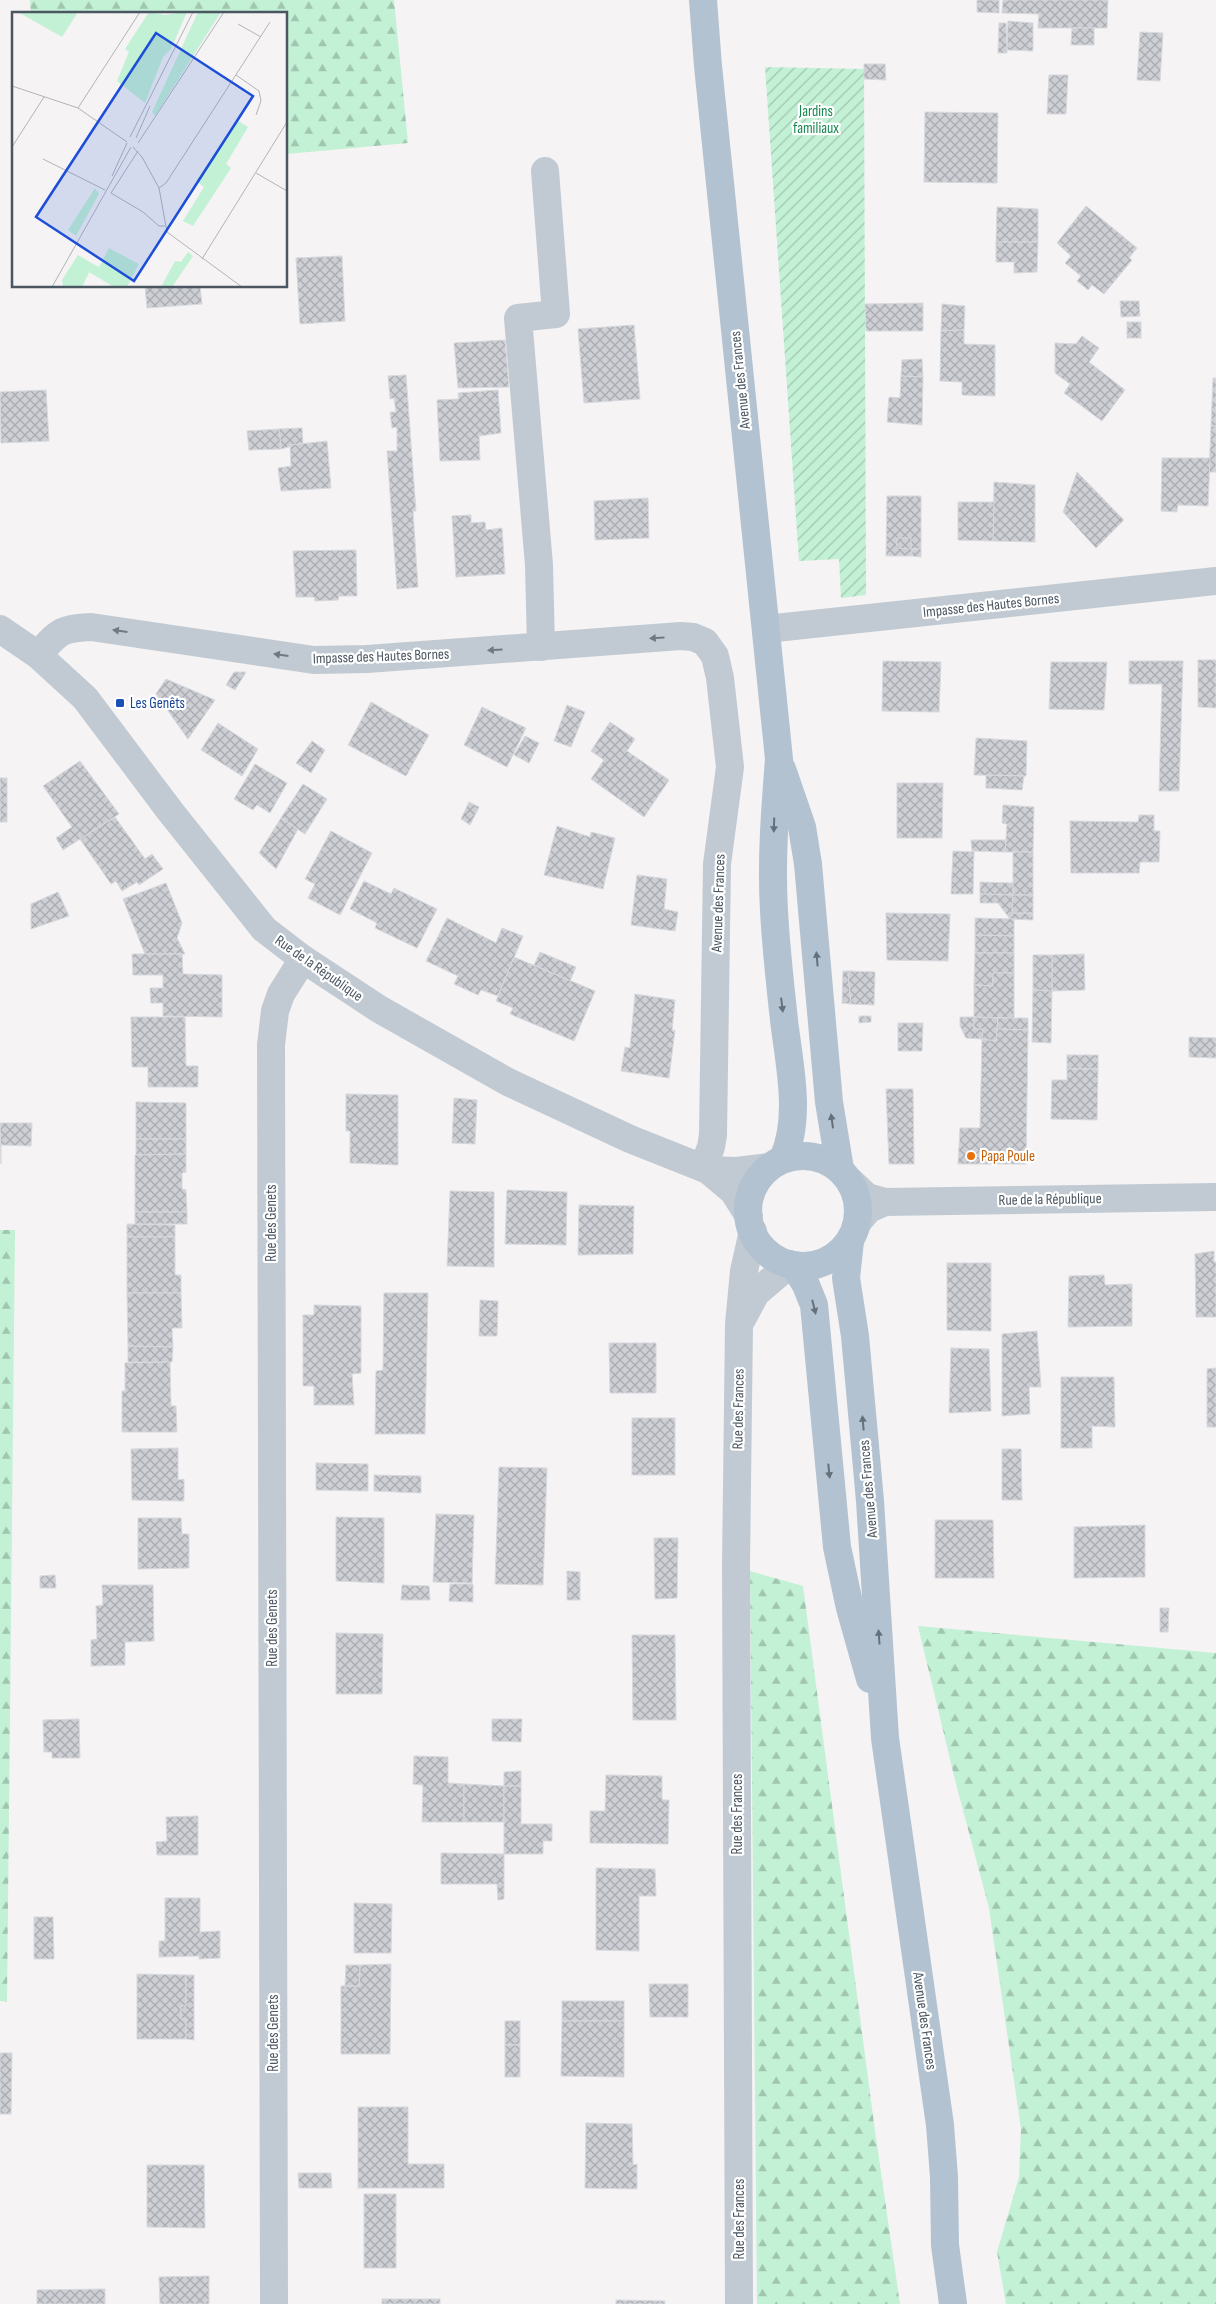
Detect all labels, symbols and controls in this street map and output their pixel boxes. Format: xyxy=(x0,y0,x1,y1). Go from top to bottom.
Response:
inset map xyxy=(12,12,288,288)
park label: Jardins familiaux xyxy=(793,102,839,138)
street label: Avenue des Frances xyxy=(726,330,755,431)
street label: Impasse des Hautes Bornes xyxy=(922,589,1060,622)
one-way arrow xyxy=(111,627,127,635)
one-way arrow xyxy=(649,634,665,642)
street label: Impasse des Hautes Bornes xyxy=(312,645,450,668)
one-way arrow xyxy=(487,647,503,655)
one-way arrow xyxy=(272,651,288,659)
place label: Les Genêts xyxy=(130,694,185,713)
marker: Les Genêts xyxy=(114,697,126,709)
one-way arrow xyxy=(770,818,778,834)
street label: Avenue des Frances xyxy=(707,854,730,954)
street label: Rue de la République xyxy=(271,931,366,1006)
one-way arrow xyxy=(813,951,821,967)
one-way arrow xyxy=(778,997,786,1013)
one-way arrow xyxy=(828,1113,836,1129)
place label: Papa Poule xyxy=(981,1147,1035,1166)
marker: Papa Poule xyxy=(965,1150,977,1162)
street label: Rue des Genets xyxy=(262,1184,281,1262)
street label: Rue de la République xyxy=(998,1189,1102,1210)
one-way arrow xyxy=(810,1299,818,1314)
street label: Rue des Frances xyxy=(728,1368,749,1450)
one-way arrow xyxy=(859,1415,867,1431)
street label: Avenue des Frances xyxy=(855,1439,882,1540)
one-way arrow xyxy=(825,1463,833,1479)
street label: Rue des Genets xyxy=(263,1589,282,1667)
one-way arrow xyxy=(874,1629,882,1645)
street label: Rue des Frances xyxy=(728,1774,747,1854)
street label: Avenue des Frances xyxy=(908,1970,941,2071)
street label: Rue des Genets xyxy=(264,1994,283,2072)
street label: Rue des Frances xyxy=(730,2179,749,2259)

